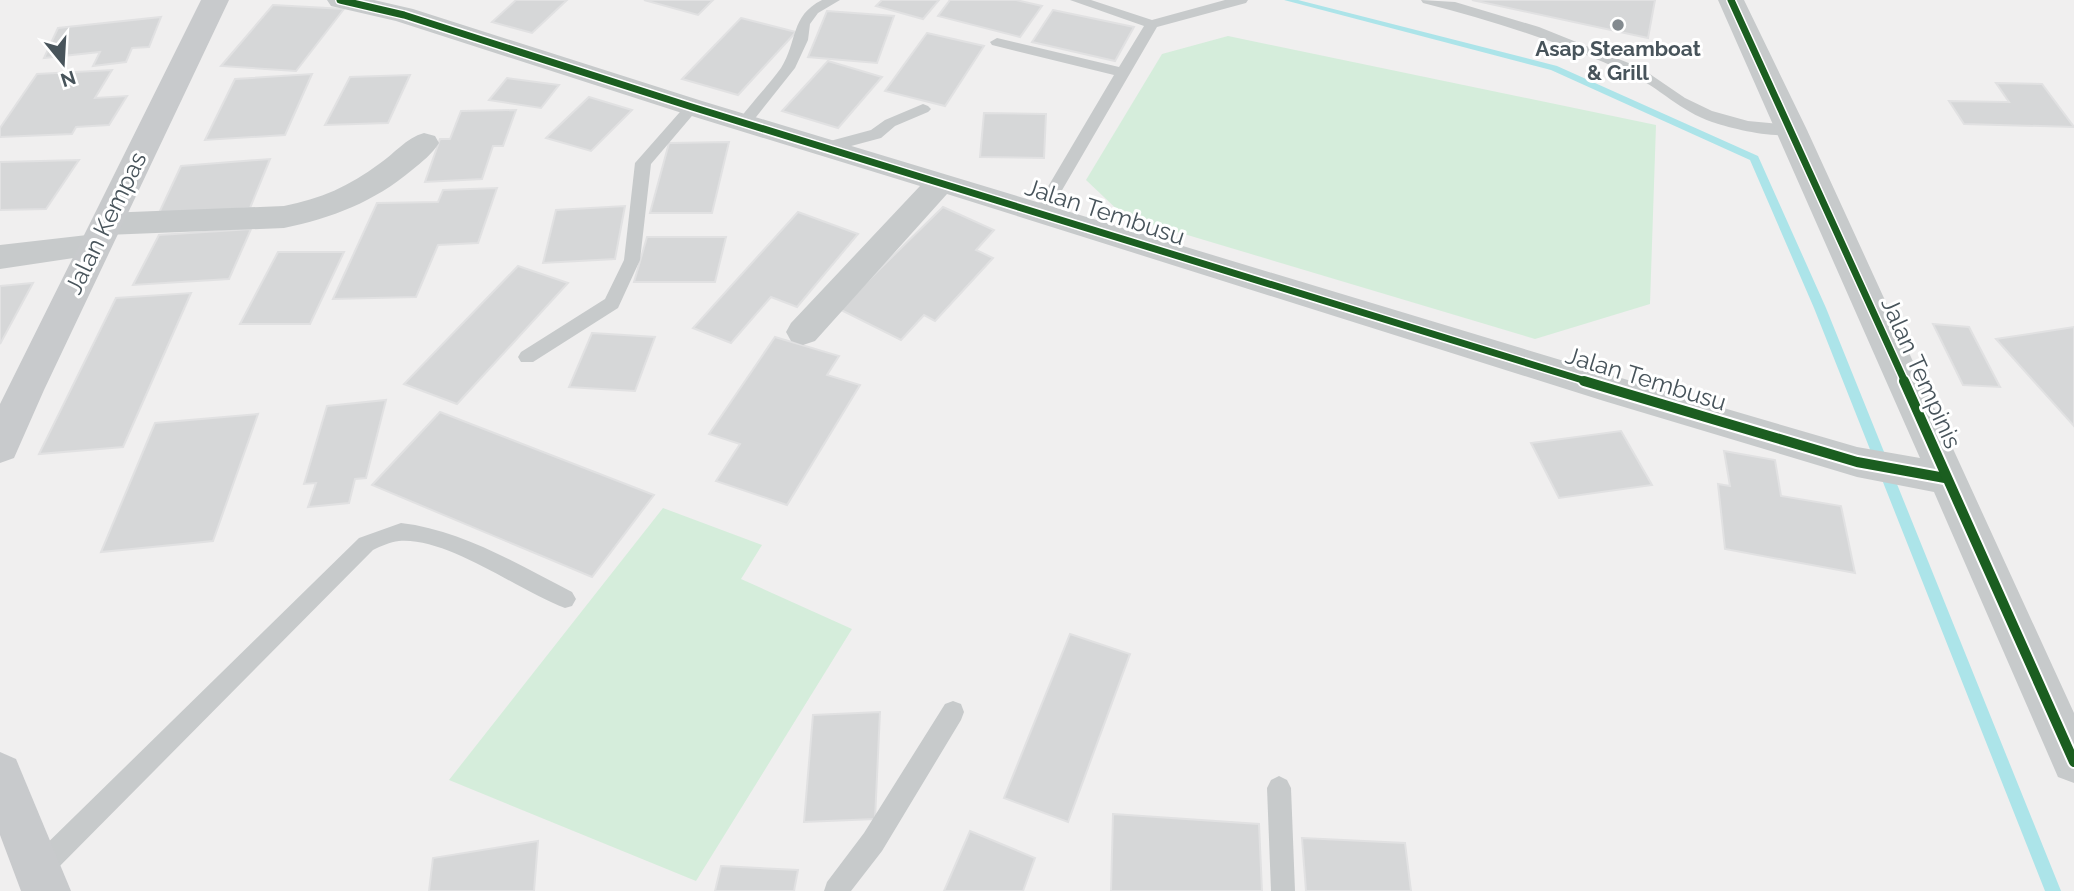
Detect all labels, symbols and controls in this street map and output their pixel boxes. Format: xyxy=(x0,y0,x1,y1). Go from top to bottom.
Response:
marker: Asap Steamboat & Grill xyxy=(1610,17,1626,33)
north arrow xyxy=(28,28,98,98)
place label: Asap Steamboat & Grill xyxy=(1535,36,1701,85)
text: N xyxy=(58,66,79,92)
street label: Jalan Kempas xyxy=(59,147,152,299)
street label: Jalan Tembusu xyxy=(1022,172,1189,251)
street label: Jalan Tempinis xyxy=(1875,293,1968,453)
street label: Jalan Tembusu xyxy=(1562,340,1730,417)

